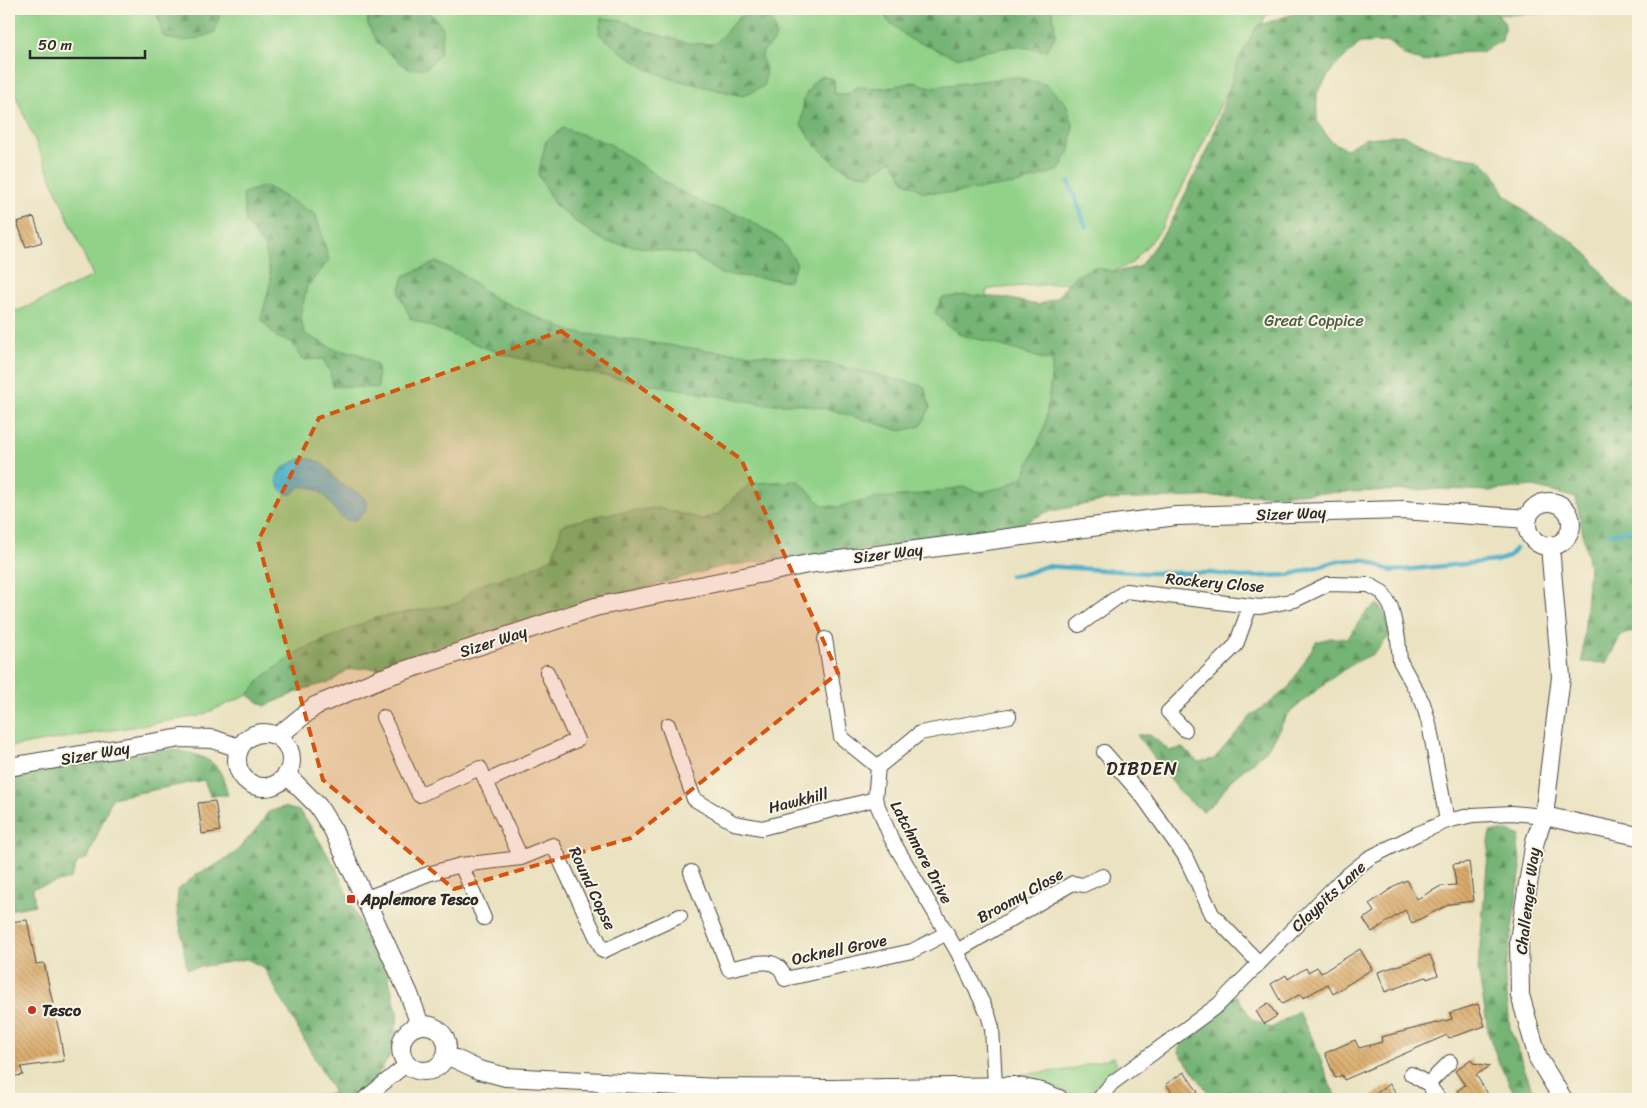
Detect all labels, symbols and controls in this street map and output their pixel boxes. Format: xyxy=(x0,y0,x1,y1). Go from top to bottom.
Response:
scale bar xyxy=(30,28,145,60)
text: 50 m xyxy=(38,32,73,58)
park label: Great Coppice xyxy=(1264,306,1364,335)
street label: Sizer Way xyxy=(1256,498,1327,529)
street label: Sizer Way xyxy=(852,535,925,572)
street label: Rockery Close xyxy=(1164,564,1265,601)
street label: Sizer Way xyxy=(455,617,532,666)
street label: Sizer Way xyxy=(58,733,133,774)
district label: DIBDEN xyxy=(1106,752,1178,785)
street label: Hawkhill xyxy=(765,779,832,822)
street label: Latchmore Drive xyxy=(882,795,961,909)
street label: Round Copse xyxy=(560,841,625,935)
street label: Challenger Way xyxy=(1507,845,1549,956)
street label: Claypits Lane xyxy=(1284,854,1373,939)
street label: Broomy Close xyxy=(971,860,1069,931)
place label: Applemore Tesco xyxy=(360,885,479,914)
marker: Applemore Tesco xyxy=(345,893,357,905)
street label: Ocknell Grove xyxy=(789,925,890,974)
place label: Tesco xyxy=(42,996,82,1025)
marker: Tesco xyxy=(26,1004,38,1016)

